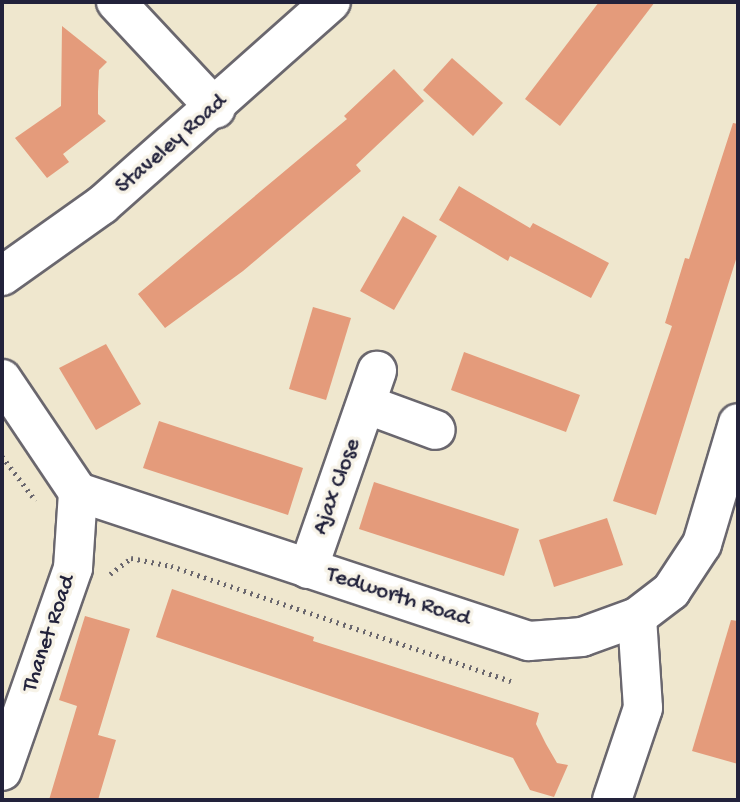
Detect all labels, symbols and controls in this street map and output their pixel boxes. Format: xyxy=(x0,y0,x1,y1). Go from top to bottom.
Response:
street label: Staveley Road xyxy=(111,89,233,201)
street label: Ajax Close xyxy=(308,435,368,539)
street label: Tedworth Road xyxy=(323,562,473,634)
street label: Thanet Road xyxy=(17,572,83,696)

